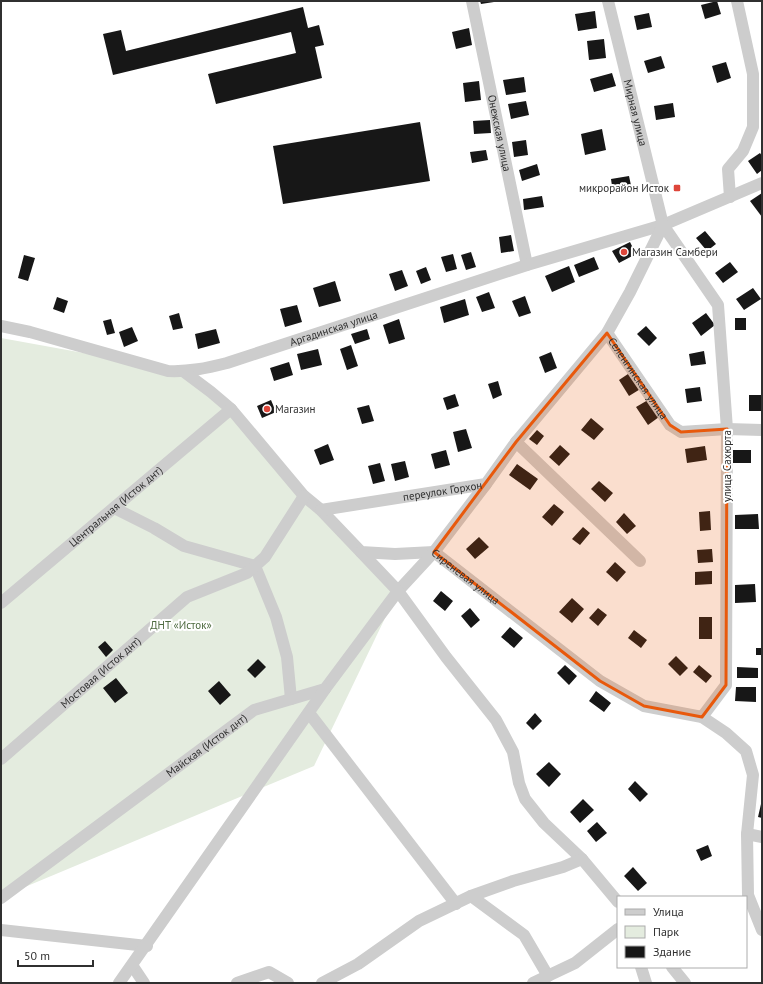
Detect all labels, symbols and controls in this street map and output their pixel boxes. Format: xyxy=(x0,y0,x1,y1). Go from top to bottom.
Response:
street label: Мирная улица xyxy=(620,78,650,148)
street label: Онежская улица xyxy=(485,93,514,173)
place label: микрорайон Исток xyxy=(579,181,670,195)
marker: микрорайон Исток xyxy=(672,183,682,193)
place label: Магазин Самбери xyxy=(632,245,718,259)
marker: Магазин Самбери xyxy=(619,247,629,257)
street label: Аргадинская улица xyxy=(288,307,379,349)
street label: Селенгинская улица xyxy=(605,335,671,422)
place label: Магазин xyxy=(275,402,316,416)
marker: Магазин xyxy=(262,404,272,414)
street label: улица Сахюрта xyxy=(720,430,734,502)
street label: Центральная (Исток днт) xyxy=(66,463,165,550)
street label: переулок Горхон xyxy=(402,478,483,504)
street label: Сиреневая улица xyxy=(429,546,502,607)
park label: ДНТ «Исток» xyxy=(150,618,212,632)
street label: Мостовая (Исток днт) xyxy=(58,634,144,711)
street label: Майская (Исток днт) xyxy=(163,711,250,780)
legend xyxy=(617,896,747,968)
text: Улица xyxy=(653,904,684,919)
text: Парк xyxy=(653,924,679,939)
scale bar xyxy=(18,942,93,968)
text: Здание xyxy=(653,944,691,959)
text: 50 m xyxy=(24,948,50,963)

